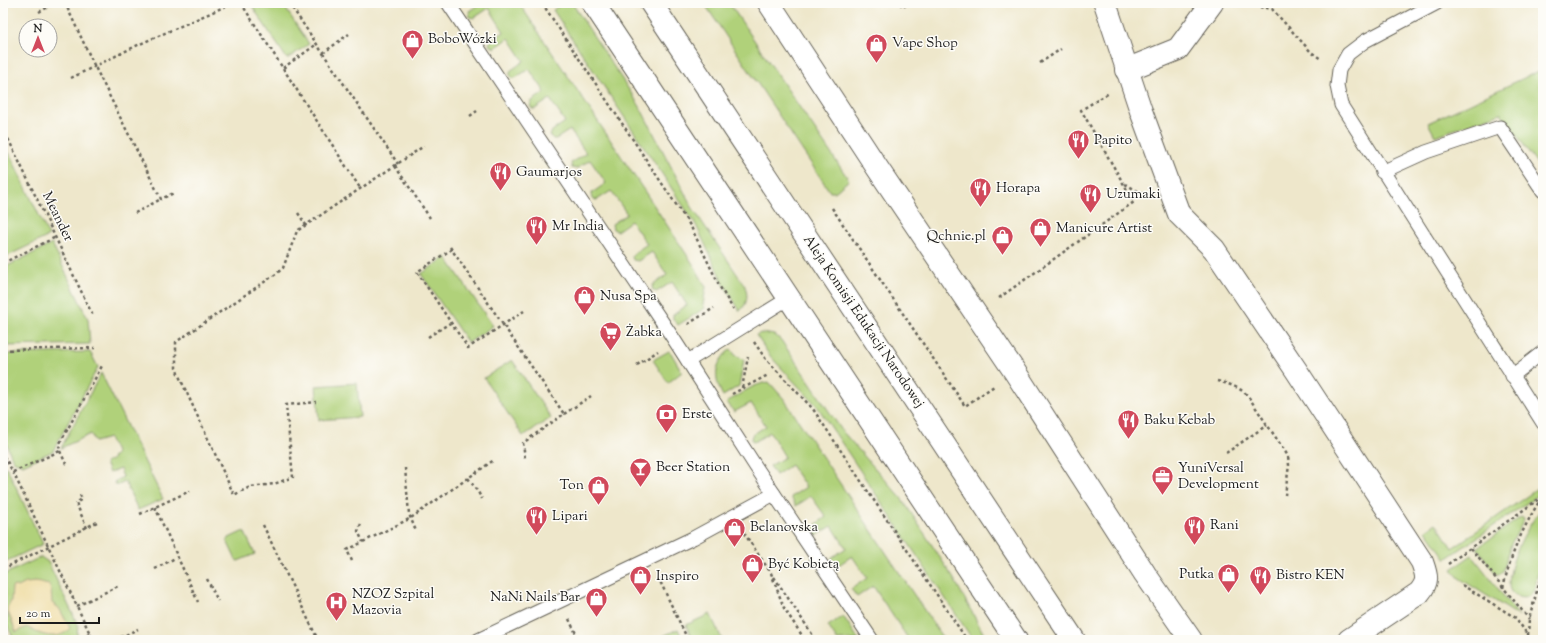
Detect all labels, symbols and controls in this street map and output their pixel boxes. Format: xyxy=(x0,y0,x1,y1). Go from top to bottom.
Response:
north arrow xyxy=(18,18,58,58)
text: N xyxy=(33,21,43,37)
shop icon: BoboWózki xyxy=(400,27,426,60)
place label: BoboWózki xyxy=(428,30,497,50)
shop icon: Vape Shop xyxy=(863,31,889,64)
place label: Vape Shop xyxy=(892,34,958,54)
restaurant icon: Papito xyxy=(1065,128,1091,161)
place label: Papito xyxy=(1094,131,1132,151)
restaurant icon: Gaumarjos xyxy=(487,160,513,193)
place label: Gaumarjos xyxy=(516,163,582,183)
restaurant icon: Horapa xyxy=(968,176,994,209)
place label: Horapa xyxy=(996,179,1041,199)
restaurant icon: Uzumaki xyxy=(1077,182,1103,215)
place label: Uzumaki xyxy=(1106,185,1160,205)
street label: Meander xyxy=(36,189,78,246)
restaurant icon: Mr India xyxy=(524,214,550,247)
shop icon: Manicure Artist xyxy=(1028,216,1054,249)
place label: Mr India xyxy=(552,217,604,237)
place label: Manicure Artist xyxy=(1056,219,1152,239)
shop icon: Qchnie.pl xyxy=(989,224,1015,257)
place label: Qchnie.pl xyxy=(926,227,986,247)
street label: Aleja Komisji Edukacji Narodowej xyxy=(797,231,929,413)
shop icon: Nusa Spa xyxy=(571,284,597,317)
place label: Nusa Spa xyxy=(600,287,657,307)
supermarket icon: Żabka xyxy=(598,320,624,353)
place label: Żabka xyxy=(626,323,662,343)
bank icon: Erste xyxy=(654,402,680,435)
place label: Erste xyxy=(682,405,713,425)
restaurant icon: Baku Kebab xyxy=(1116,408,1142,441)
place label: Baku Kebab xyxy=(1144,411,1216,431)
bar icon: Beer Station xyxy=(627,455,653,488)
place label: Beer Station xyxy=(656,458,730,478)
place label: YuniVersal Development xyxy=(1178,459,1259,495)
office icon: YuniVersal Development xyxy=(1150,464,1176,497)
shop icon: Ton xyxy=(586,473,612,506)
place label: Ton xyxy=(559,476,584,496)
restaurant icon: Lipari xyxy=(524,504,550,537)
place label: Lipari xyxy=(552,507,588,527)
restaurant icon: Rani xyxy=(1182,513,1208,546)
shop icon: Belanovska xyxy=(721,515,747,548)
place label: Rani xyxy=(1210,516,1239,536)
place label: Belanovska xyxy=(750,518,818,538)
shop icon: Być Kobietą xyxy=(739,552,765,585)
place label: Być Kobietą xyxy=(768,555,840,575)
shop icon: Putka xyxy=(1216,562,1242,595)
restaurant icon: Bistro KEN xyxy=(1248,563,1274,596)
shop icon: Inspiro xyxy=(627,564,653,597)
place label: Putka xyxy=(1179,565,1215,585)
place label: Bistro KEN xyxy=(1276,566,1345,586)
place label: Inspiro xyxy=(656,567,699,587)
place label: NZOZ Szpital Mazovia xyxy=(352,585,434,621)
shop icon: NaNi Nails Bar xyxy=(583,585,609,618)
place label: NaNi Nails Bar xyxy=(490,588,581,608)
hospital icon: NZOZ Szpital Mazovia xyxy=(323,590,349,623)
scale bar xyxy=(20,599,99,625)
text: 20 m xyxy=(26,605,51,623)

